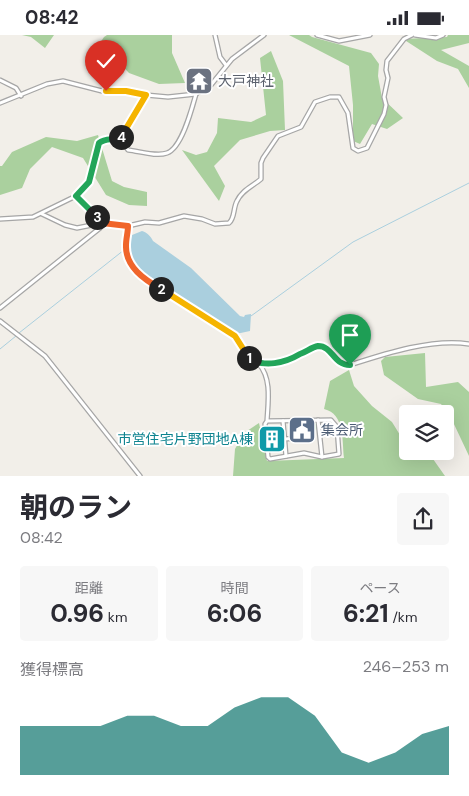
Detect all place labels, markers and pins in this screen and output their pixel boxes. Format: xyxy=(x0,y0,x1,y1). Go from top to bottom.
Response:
pin xyxy=(85,40,127,91)
temple icon: 大戸神社 xyxy=(184,66,214,96)
place label: 大戸神社 xyxy=(218,72,274,90)
pin: 4 xyxy=(108,125,134,149)
pin: 3 xyxy=(84,205,110,229)
pin: 2 xyxy=(148,277,174,301)
pin xyxy=(329,314,371,365)
pin: 1 xyxy=(236,345,262,371)
public building icon: 集会所 xyxy=(287,415,317,445)
place label: 集会所 xyxy=(321,421,363,439)
building icon: 市営住宅片野団地A棟 xyxy=(257,424,287,454)
place label: 市営住宅片野団地A棟 xyxy=(118,430,253,448)

